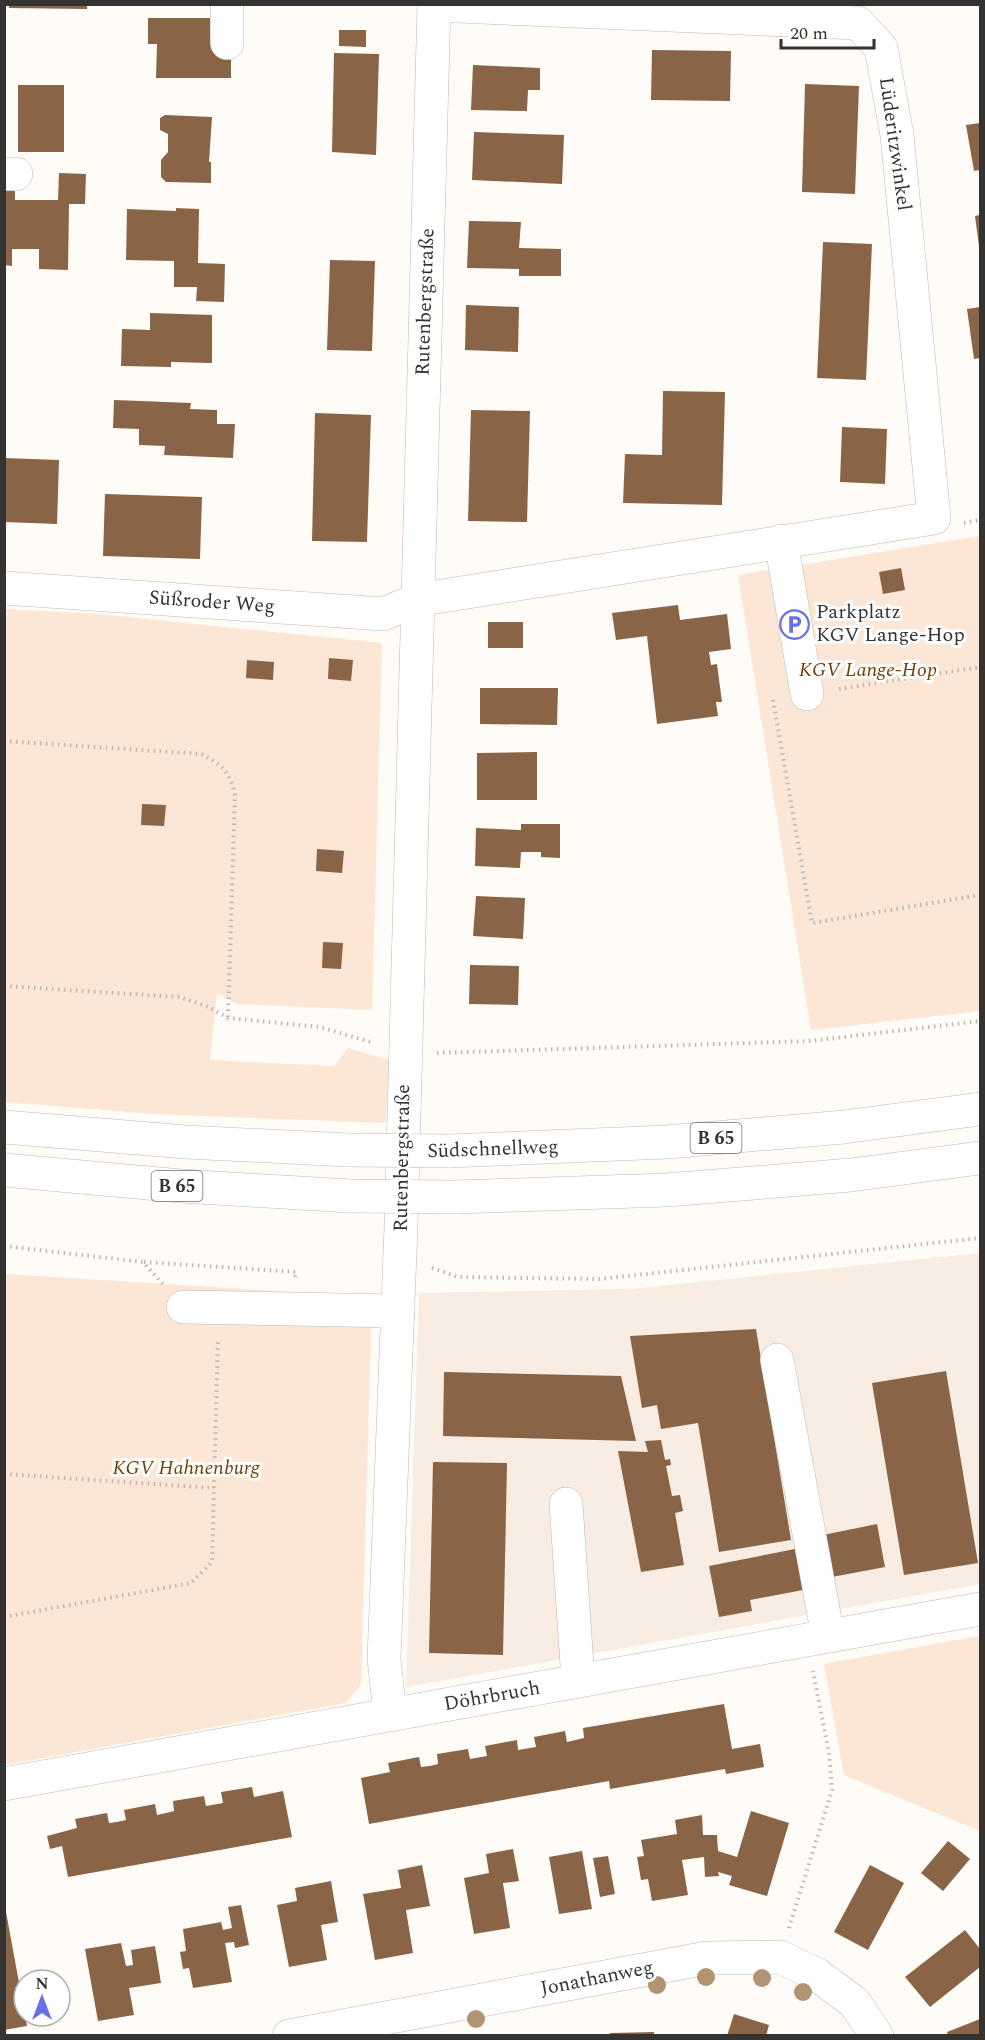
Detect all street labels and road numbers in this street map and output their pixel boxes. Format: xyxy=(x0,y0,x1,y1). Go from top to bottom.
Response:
street label: Lüderitzwinkel xyxy=(871,75,919,213)
street label: Rutenbergstraße xyxy=(407,228,443,376)
street label: Süßroder Weg xyxy=(148,583,276,621)
street label: Rutenbergstraße xyxy=(386,1084,418,1232)
road number: B 65 xyxy=(690,1123,742,1153)
street label: Südschnellweg xyxy=(427,1132,559,1166)
road number: B 65 xyxy=(152,1171,202,1201)
street label: Döhrbruch xyxy=(441,1673,543,1719)
street label: Jonathanweg xyxy=(538,1952,656,2004)

